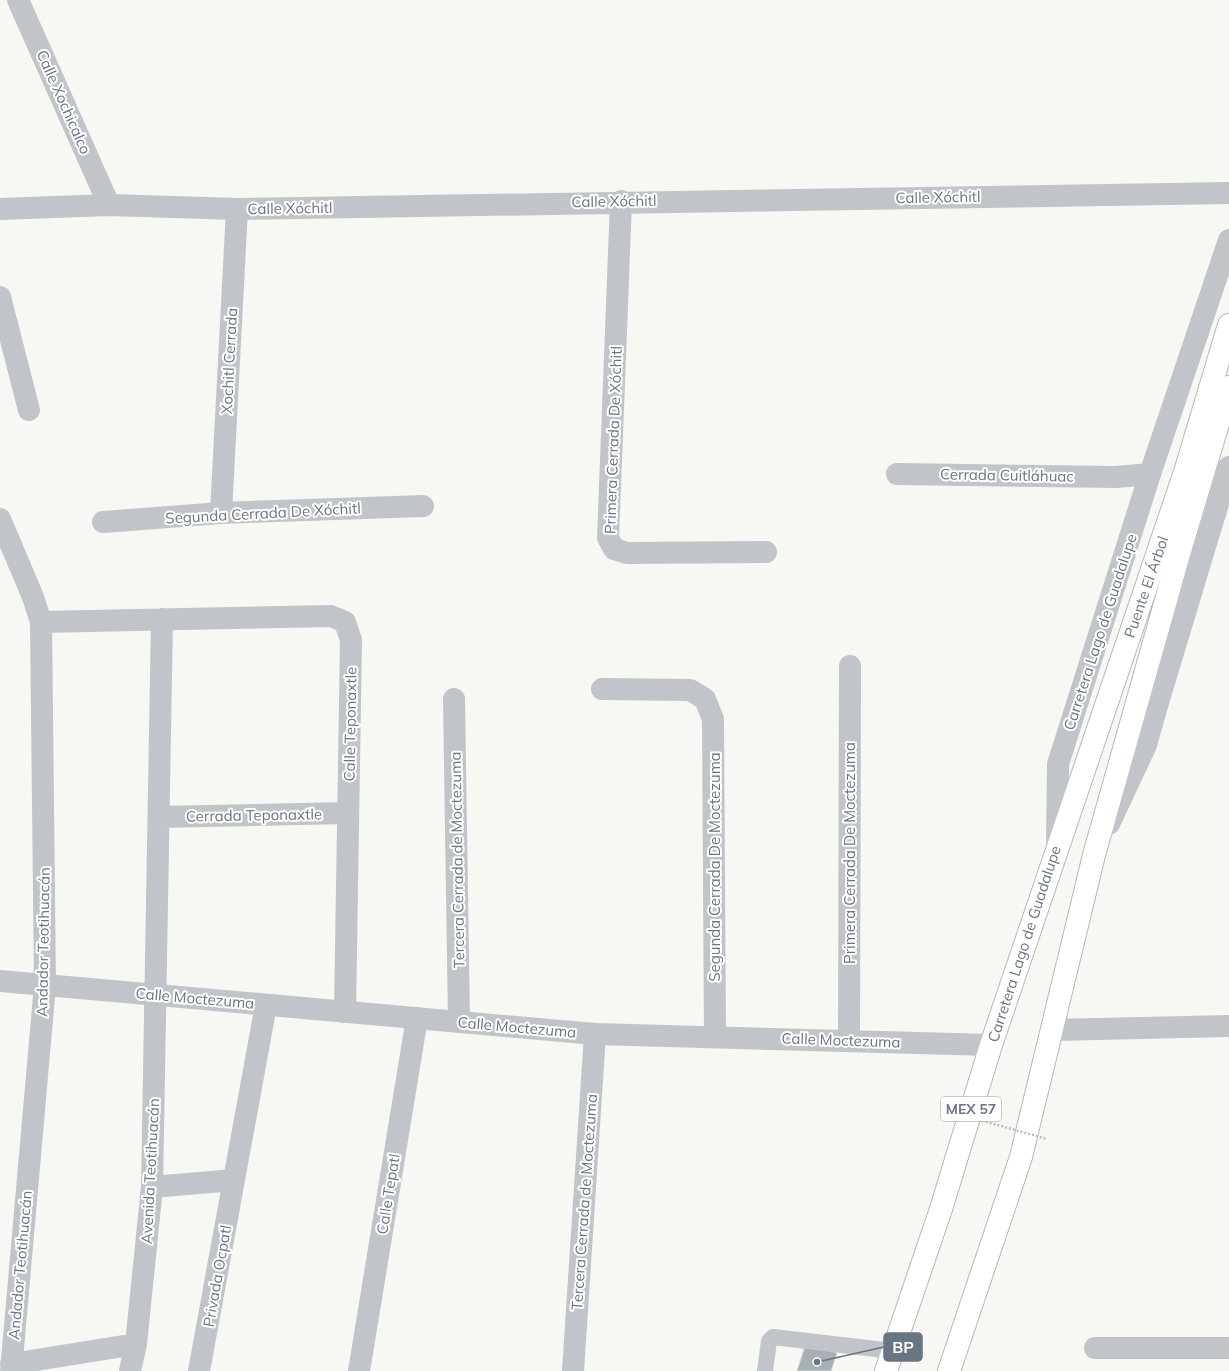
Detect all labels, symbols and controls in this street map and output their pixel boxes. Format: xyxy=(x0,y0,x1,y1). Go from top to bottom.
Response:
street label: Calle Xochicalco xyxy=(33,47,95,157)
street label: Calle Xóchitl xyxy=(895,187,981,207)
street label: Calle Xóchitl xyxy=(571,191,657,211)
street label: Calle Xóchitl xyxy=(247,198,333,218)
street label: Xochitl Cerrada xyxy=(217,307,241,415)
street label: Primera Cerrada De Xóchitl xyxy=(600,346,626,534)
street label: Cerrada Cuitláhuac xyxy=(940,464,1074,486)
street label: Segunda Cerrada De Xóchitl xyxy=(165,498,361,528)
street label: Carretera Lago de Guadalupe xyxy=(1059,531,1141,733)
street label: Puente El Árbol xyxy=(1120,534,1172,640)
street label: Calle Teponaxtle xyxy=(340,667,360,781)
street label: Primera Cerrada De Moctezuma xyxy=(840,742,859,964)
street label: Tercera Cerrada de Moctezuma xyxy=(446,752,468,968)
street label: Segunda Cerrada De Moctezuma xyxy=(705,752,724,982)
street label: Cerrada Teponaxtle xyxy=(186,804,322,826)
street label: Carretera Lago de Guadalupe xyxy=(983,843,1065,1045)
street label: Andador Teotihuacán xyxy=(32,867,54,1017)
street label: Calle Moctezuma xyxy=(135,983,255,1013)
street label: Calle Moctezuma xyxy=(457,1012,577,1042)
street label: Calle Moctezuma xyxy=(781,1028,901,1052)
street label: Tercera Cerrada de Moctezuma xyxy=(567,1093,601,1311)
road number: MEX 57 xyxy=(941,1097,1001,1121)
street label: Avenida Teotihuacán xyxy=(137,1098,163,1244)
street label: Calle Tepatl xyxy=(372,1152,404,1236)
street label: Andador Teotihuacán xyxy=(4,1190,36,1340)
street label: Privada Ocpatl xyxy=(199,1224,235,1328)
callout: BP xyxy=(884,1333,922,1361)
text: BP xyxy=(892,1337,914,1357)

